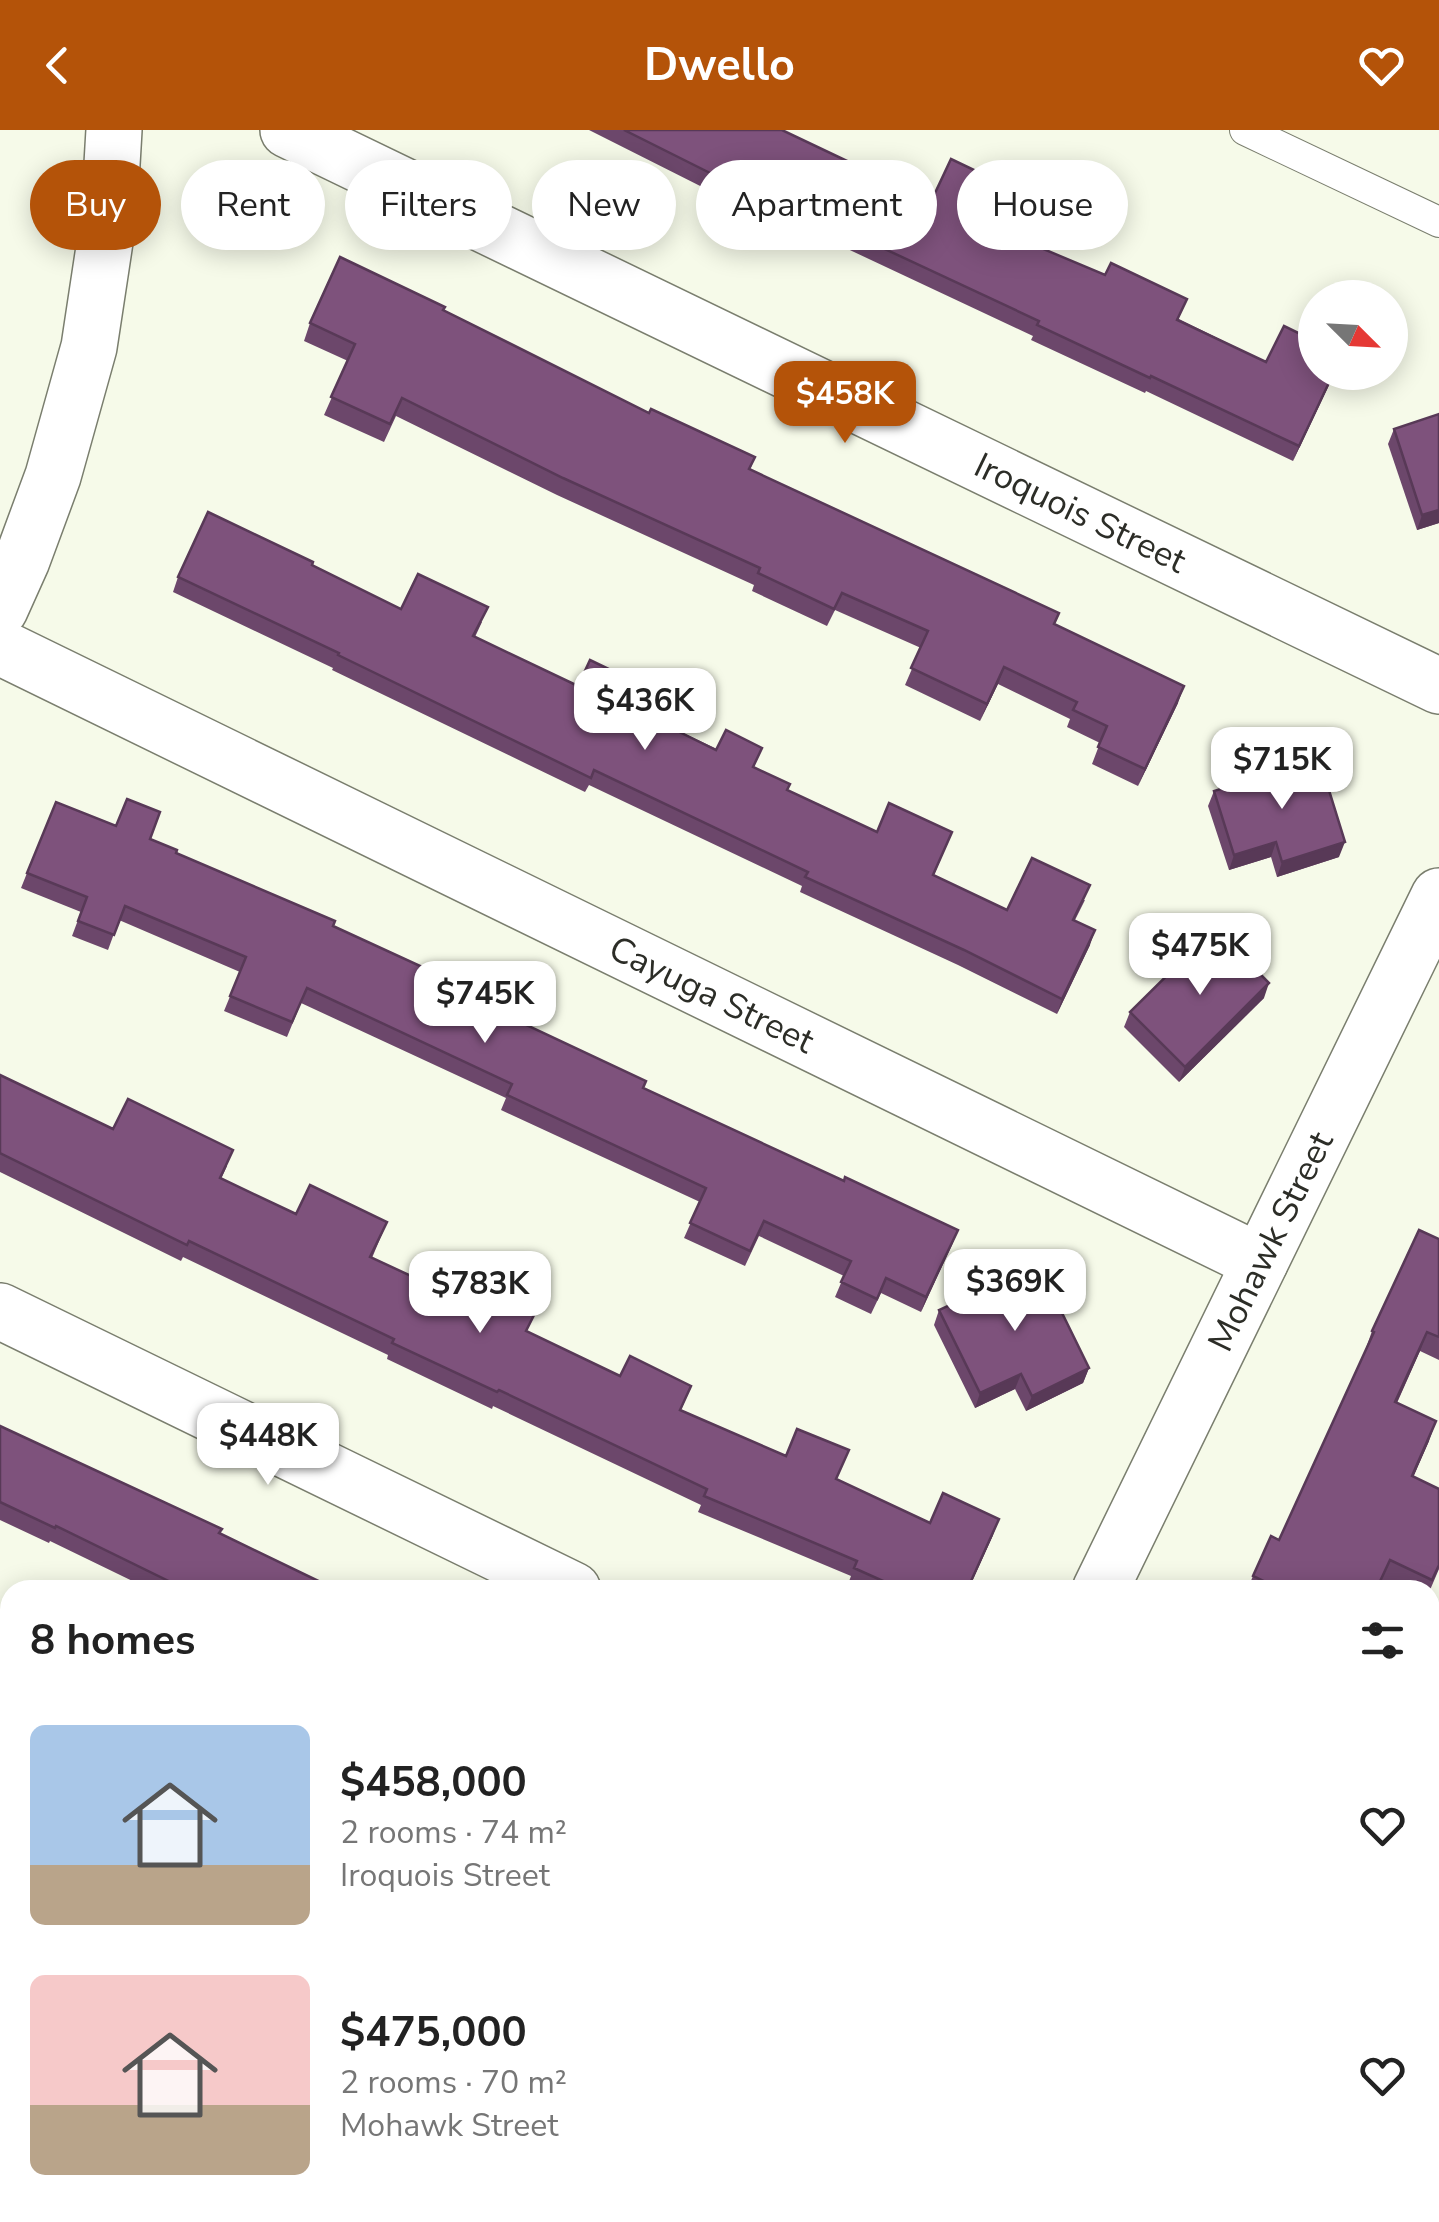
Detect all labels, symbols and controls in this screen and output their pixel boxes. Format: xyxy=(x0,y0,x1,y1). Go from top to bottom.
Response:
text: Dwello xyxy=(644,35,795,96)
icon: back xyxy=(30,38,85,93)
icon: heart xyxy=(1354,38,1409,93)
chip: Buy xyxy=(30,160,161,250)
chip: Rent xyxy=(181,160,325,250)
chip: Filters xyxy=(345,160,512,250)
chip: New xyxy=(532,160,676,250)
chip: Apartment xyxy=(696,160,937,250)
chip: House xyxy=(957,160,1128,250)
north arrow xyxy=(1298,280,1408,390)
map controls xyxy=(1298,280,1408,390)
pin: $458K xyxy=(775,361,915,446)
text: $458K xyxy=(796,372,894,415)
street label: Iroquois Street xyxy=(967,442,1195,584)
pin: $436K xyxy=(575,668,715,753)
text: $436K xyxy=(596,679,694,722)
pin: $715K xyxy=(1212,727,1352,812)
text: $715K xyxy=(1233,738,1331,781)
pin: $475K xyxy=(1130,913,1270,998)
street label: Cayuga Street xyxy=(601,924,823,1065)
text: $475K xyxy=(1151,924,1249,967)
pin: $745K xyxy=(415,961,555,1046)
text: $745K xyxy=(436,972,534,1015)
street label: Mohawk Street xyxy=(1197,1123,1344,1359)
pin: $369K xyxy=(945,1249,1085,1334)
pin: $783K xyxy=(410,1251,550,1336)
text: $369K xyxy=(966,1260,1064,1303)
text: $783K xyxy=(431,1262,529,1305)
pin: $448K xyxy=(198,1403,338,1488)
text: $448K xyxy=(219,1414,317,1457)
text: 8 homes xyxy=(30,1612,195,1669)
icon: filters xyxy=(1355,1613,1410,1668)
text: $458,000 xyxy=(340,1754,527,1811)
icon: home xyxy=(110,1765,230,1885)
icon: heart xyxy=(1355,1798,1410,1853)
text: 2 rooms · 74 m² xyxy=(340,1811,567,1854)
text: Iroquois Street xyxy=(340,1854,550,1897)
text: $475,000 xyxy=(340,2004,527,2061)
icon: home xyxy=(110,2015,230,2135)
icon: heart xyxy=(1355,2048,1410,2103)
text: 2 rooms · 70 m² xyxy=(340,2061,567,2104)
text: Mohawk Street xyxy=(340,2104,559,2147)

